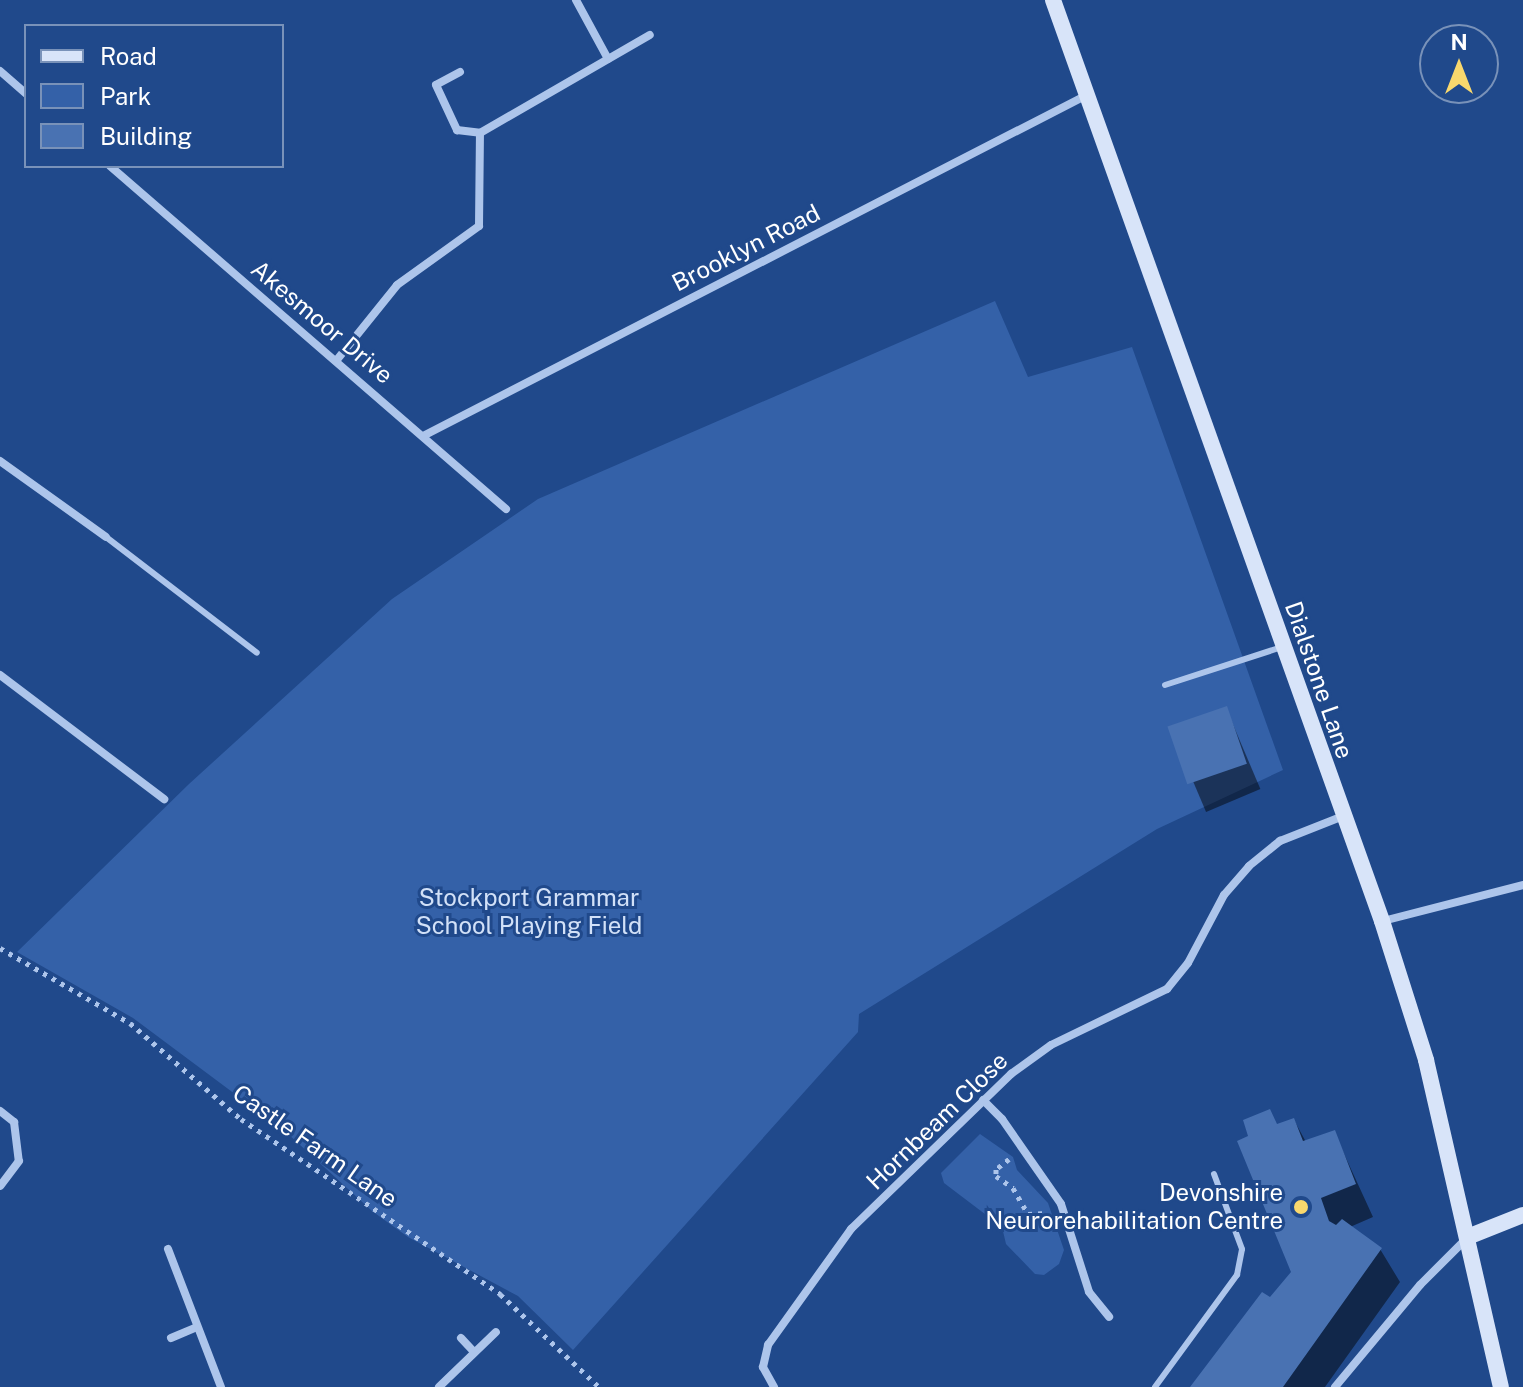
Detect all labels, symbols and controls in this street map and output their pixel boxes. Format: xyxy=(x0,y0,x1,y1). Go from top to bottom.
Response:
legend xyxy=(24,24,284,168)
north arrow xyxy=(1419,24,1499,104)
text: N xyxy=(1450,29,1468,55)
text: Road xyxy=(100,42,157,70)
text: Park xyxy=(100,82,151,110)
text: Building xyxy=(100,122,192,150)
street label: Brooklyn Road xyxy=(667,198,825,298)
street label: Akesmoor Drive xyxy=(245,254,399,390)
street label: Dialstone Lane xyxy=(1279,597,1359,763)
park label: Stockport Grammar School Playing Field xyxy=(416,884,642,940)
street label: Hornbeam Close xyxy=(860,1046,1014,1196)
street label: Castle Farm Lane xyxy=(227,1078,403,1214)
place label: Devonshire Neurorehabilitation Centre xyxy=(985,1179,1283,1235)
marker: Devonshire Neurorehabilitation Centre xyxy=(1290,1196,1312,1218)

